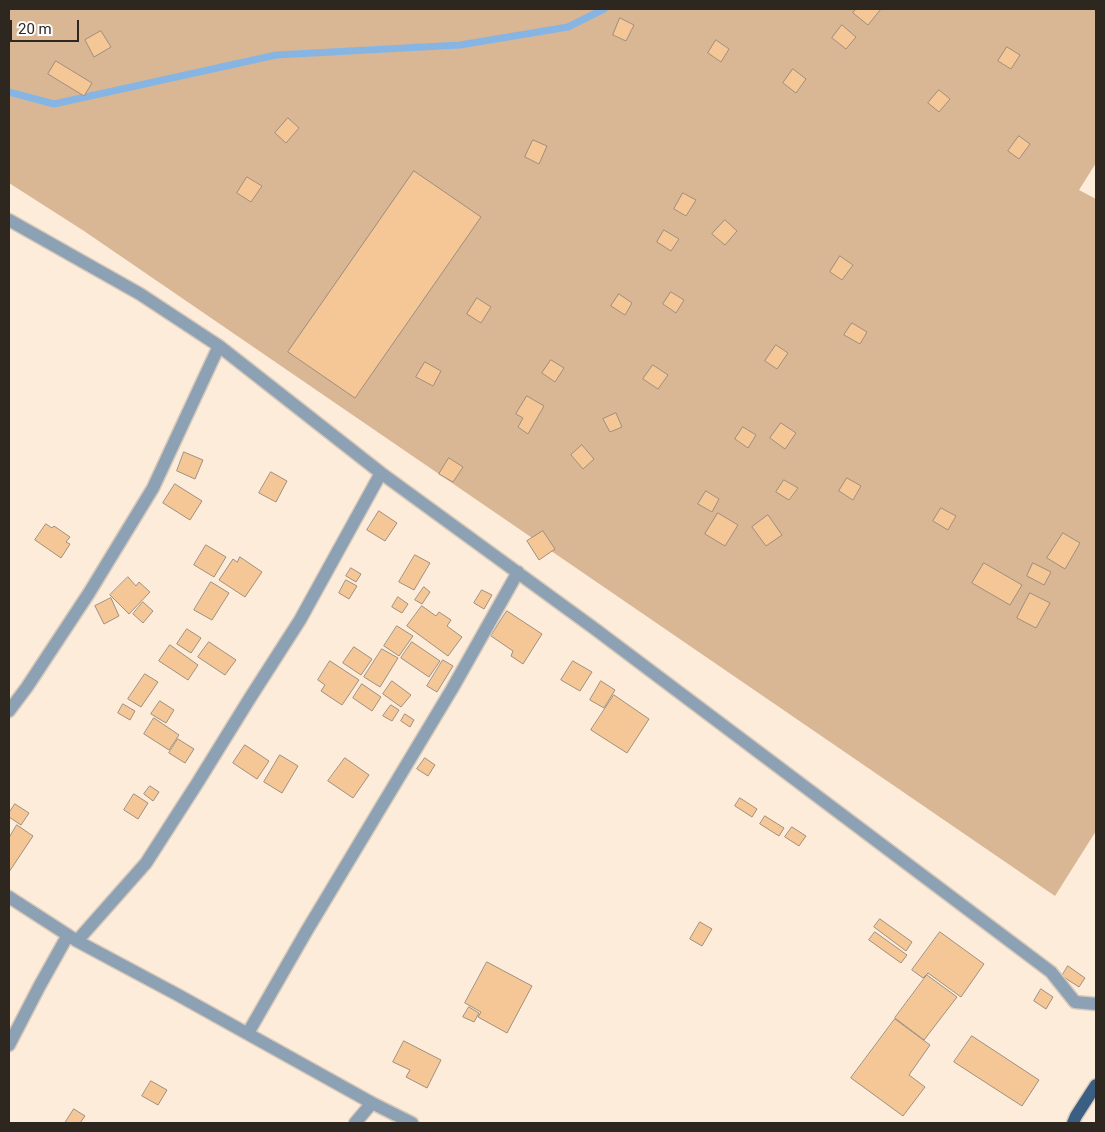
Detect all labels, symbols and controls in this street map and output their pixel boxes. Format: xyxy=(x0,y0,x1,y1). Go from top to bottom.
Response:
scale bar xyxy=(12,10,81,42)
text: 20 m xyxy=(18,20,52,38)

